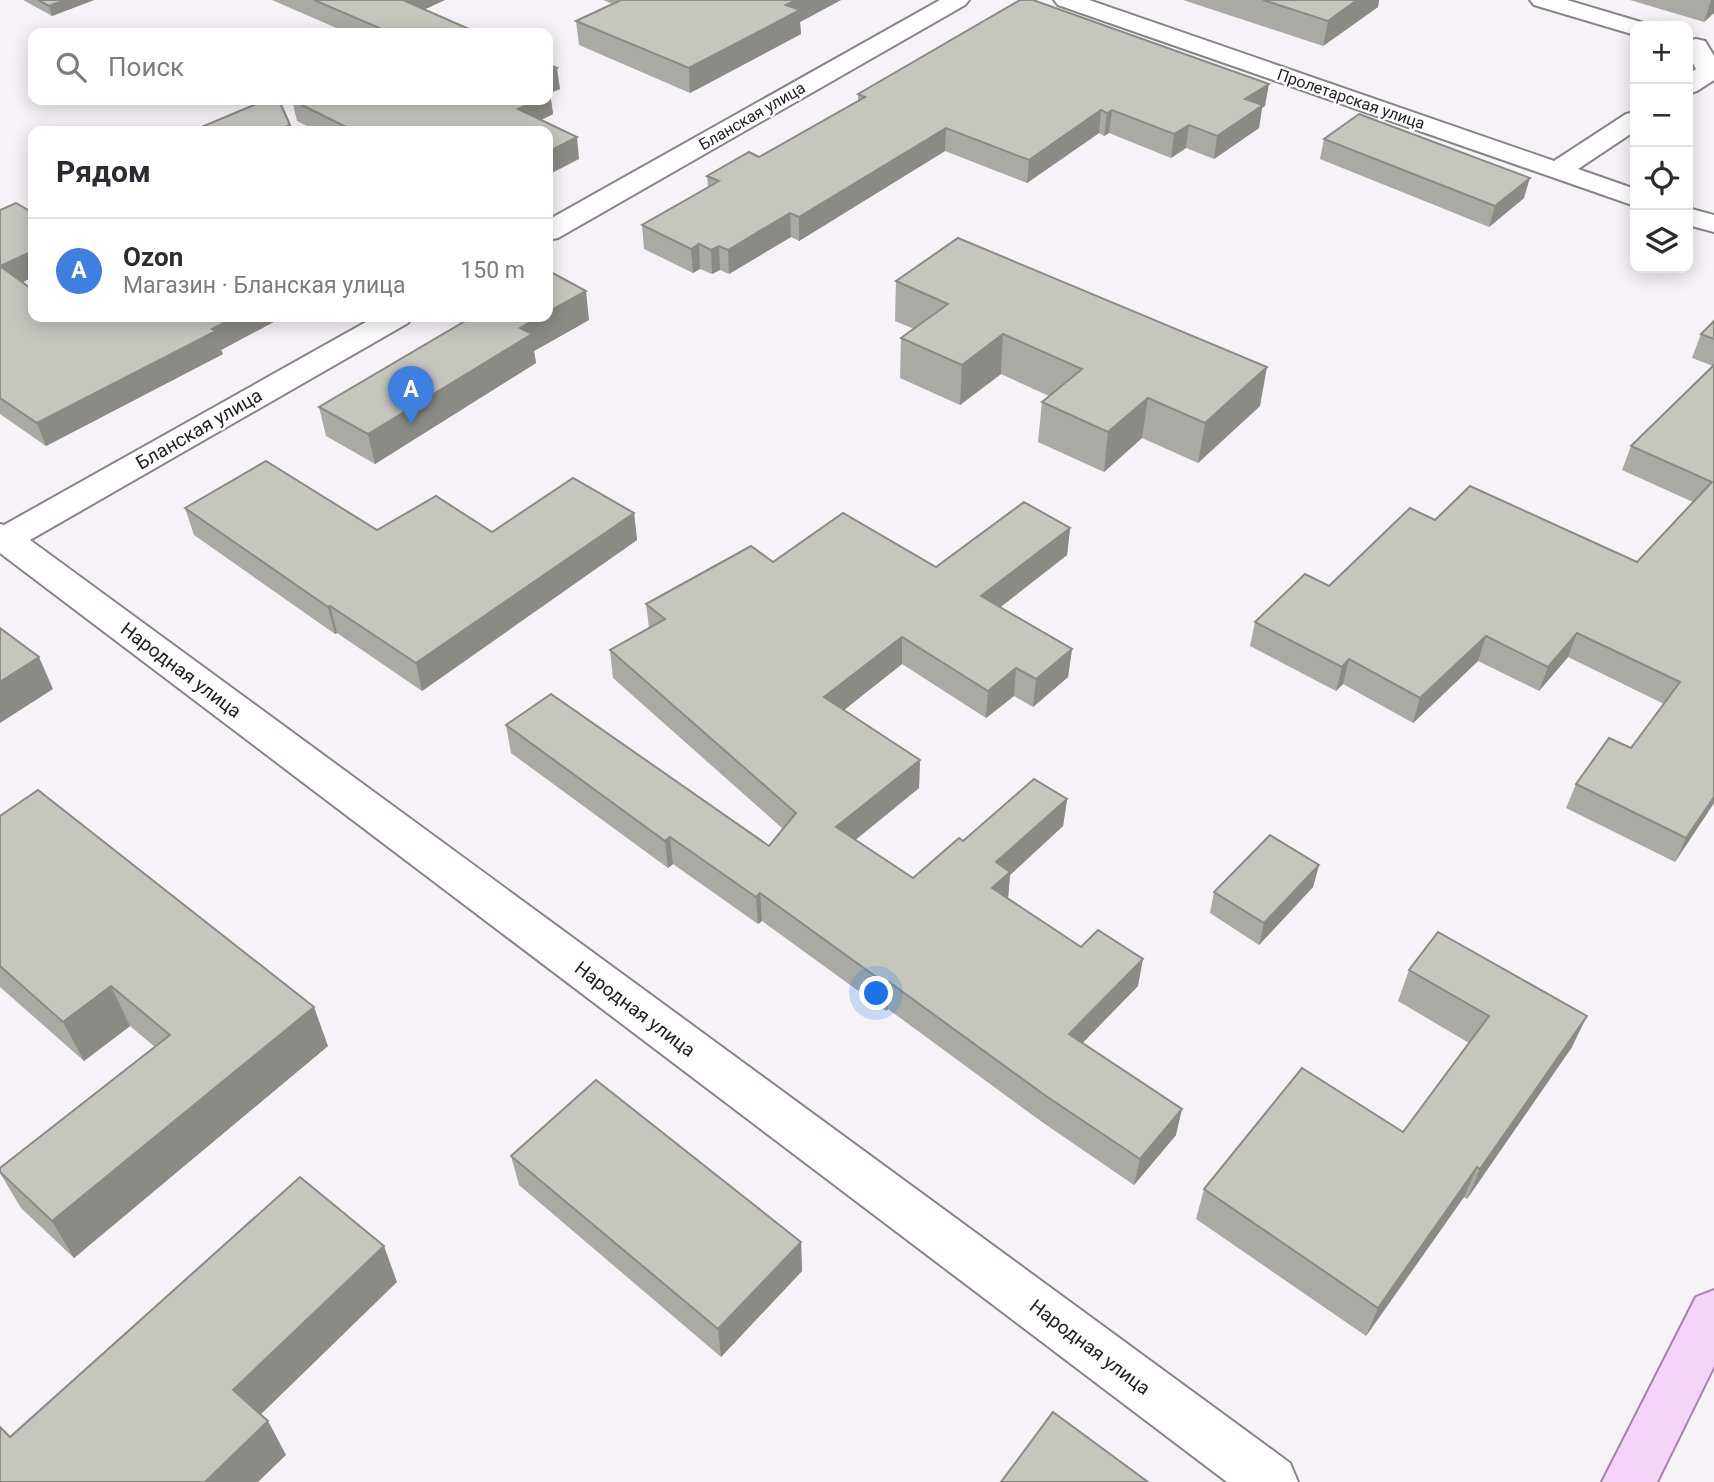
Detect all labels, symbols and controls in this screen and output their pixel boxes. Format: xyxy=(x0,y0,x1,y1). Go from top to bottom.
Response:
map controls xyxy=(1630,21,1693,273)
button: + xyxy=(1630,21,1693,84)
search box xyxy=(28,28,553,105)
icon: search xyxy=(52,48,90,86)
text: Поиск xyxy=(108,52,184,82)
street label: Пролетарская улица xyxy=(1275,65,1427,133)
street label: Бланская улица xyxy=(695,78,809,154)
button: − xyxy=(1630,84,1693,147)
button: locate xyxy=(1630,147,1693,210)
text: Рядом xyxy=(56,154,151,189)
button: layers xyxy=(1630,210,1693,273)
text: Ozon xyxy=(123,242,183,272)
text: A xyxy=(71,257,87,284)
text: 150 m xyxy=(460,257,525,284)
text: Магазин · Бланская улица xyxy=(123,272,405,299)
pin: A xyxy=(388,366,434,424)
street label: Бланская улица xyxy=(132,384,266,474)
street label: Народная улица xyxy=(116,617,246,723)
street label: Народная улица xyxy=(570,956,700,1062)
your location xyxy=(859,976,893,1010)
street label: Народная улица xyxy=(1025,1294,1155,1400)

